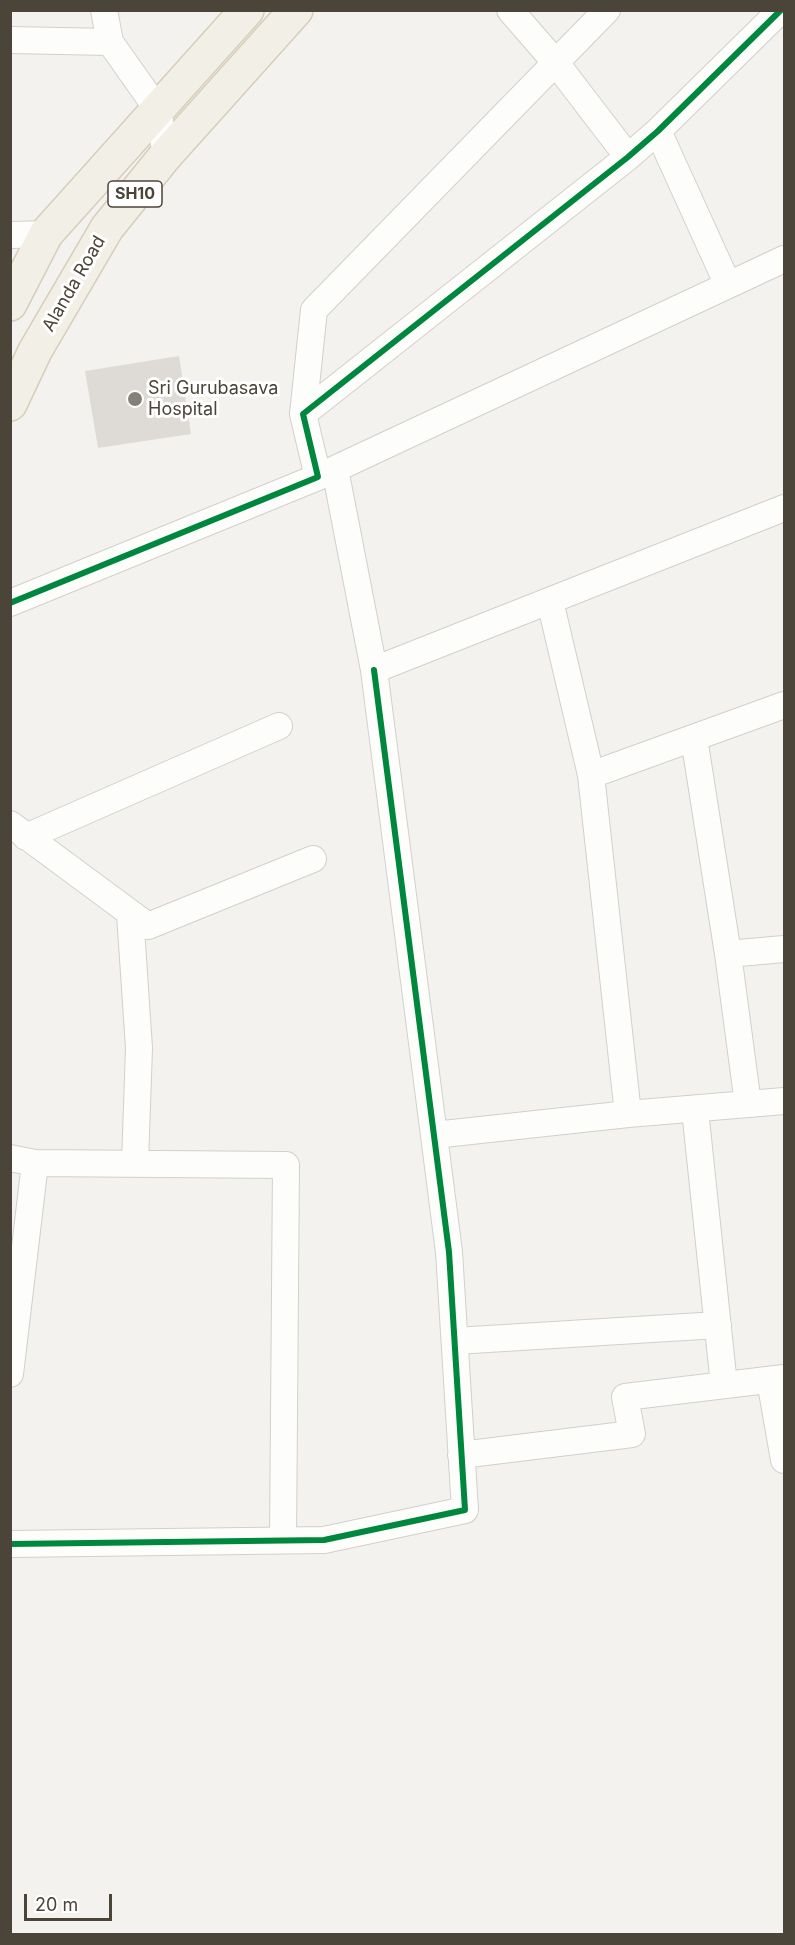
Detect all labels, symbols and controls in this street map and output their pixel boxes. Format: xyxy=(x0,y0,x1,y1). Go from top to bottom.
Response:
road number: SH10 xyxy=(108,181,162,207)
street label: Alanda Road xyxy=(38,232,110,336)
place label: Sri Gurubasava Hospital xyxy=(148,378,278,420)
marker: Sri Gurubasava Hospital xyxy=(126,390,144,408)
scale bar xyxy=(27,1882,116,1920)
text: 20 m xyxy=(35,1894,78,1915)

